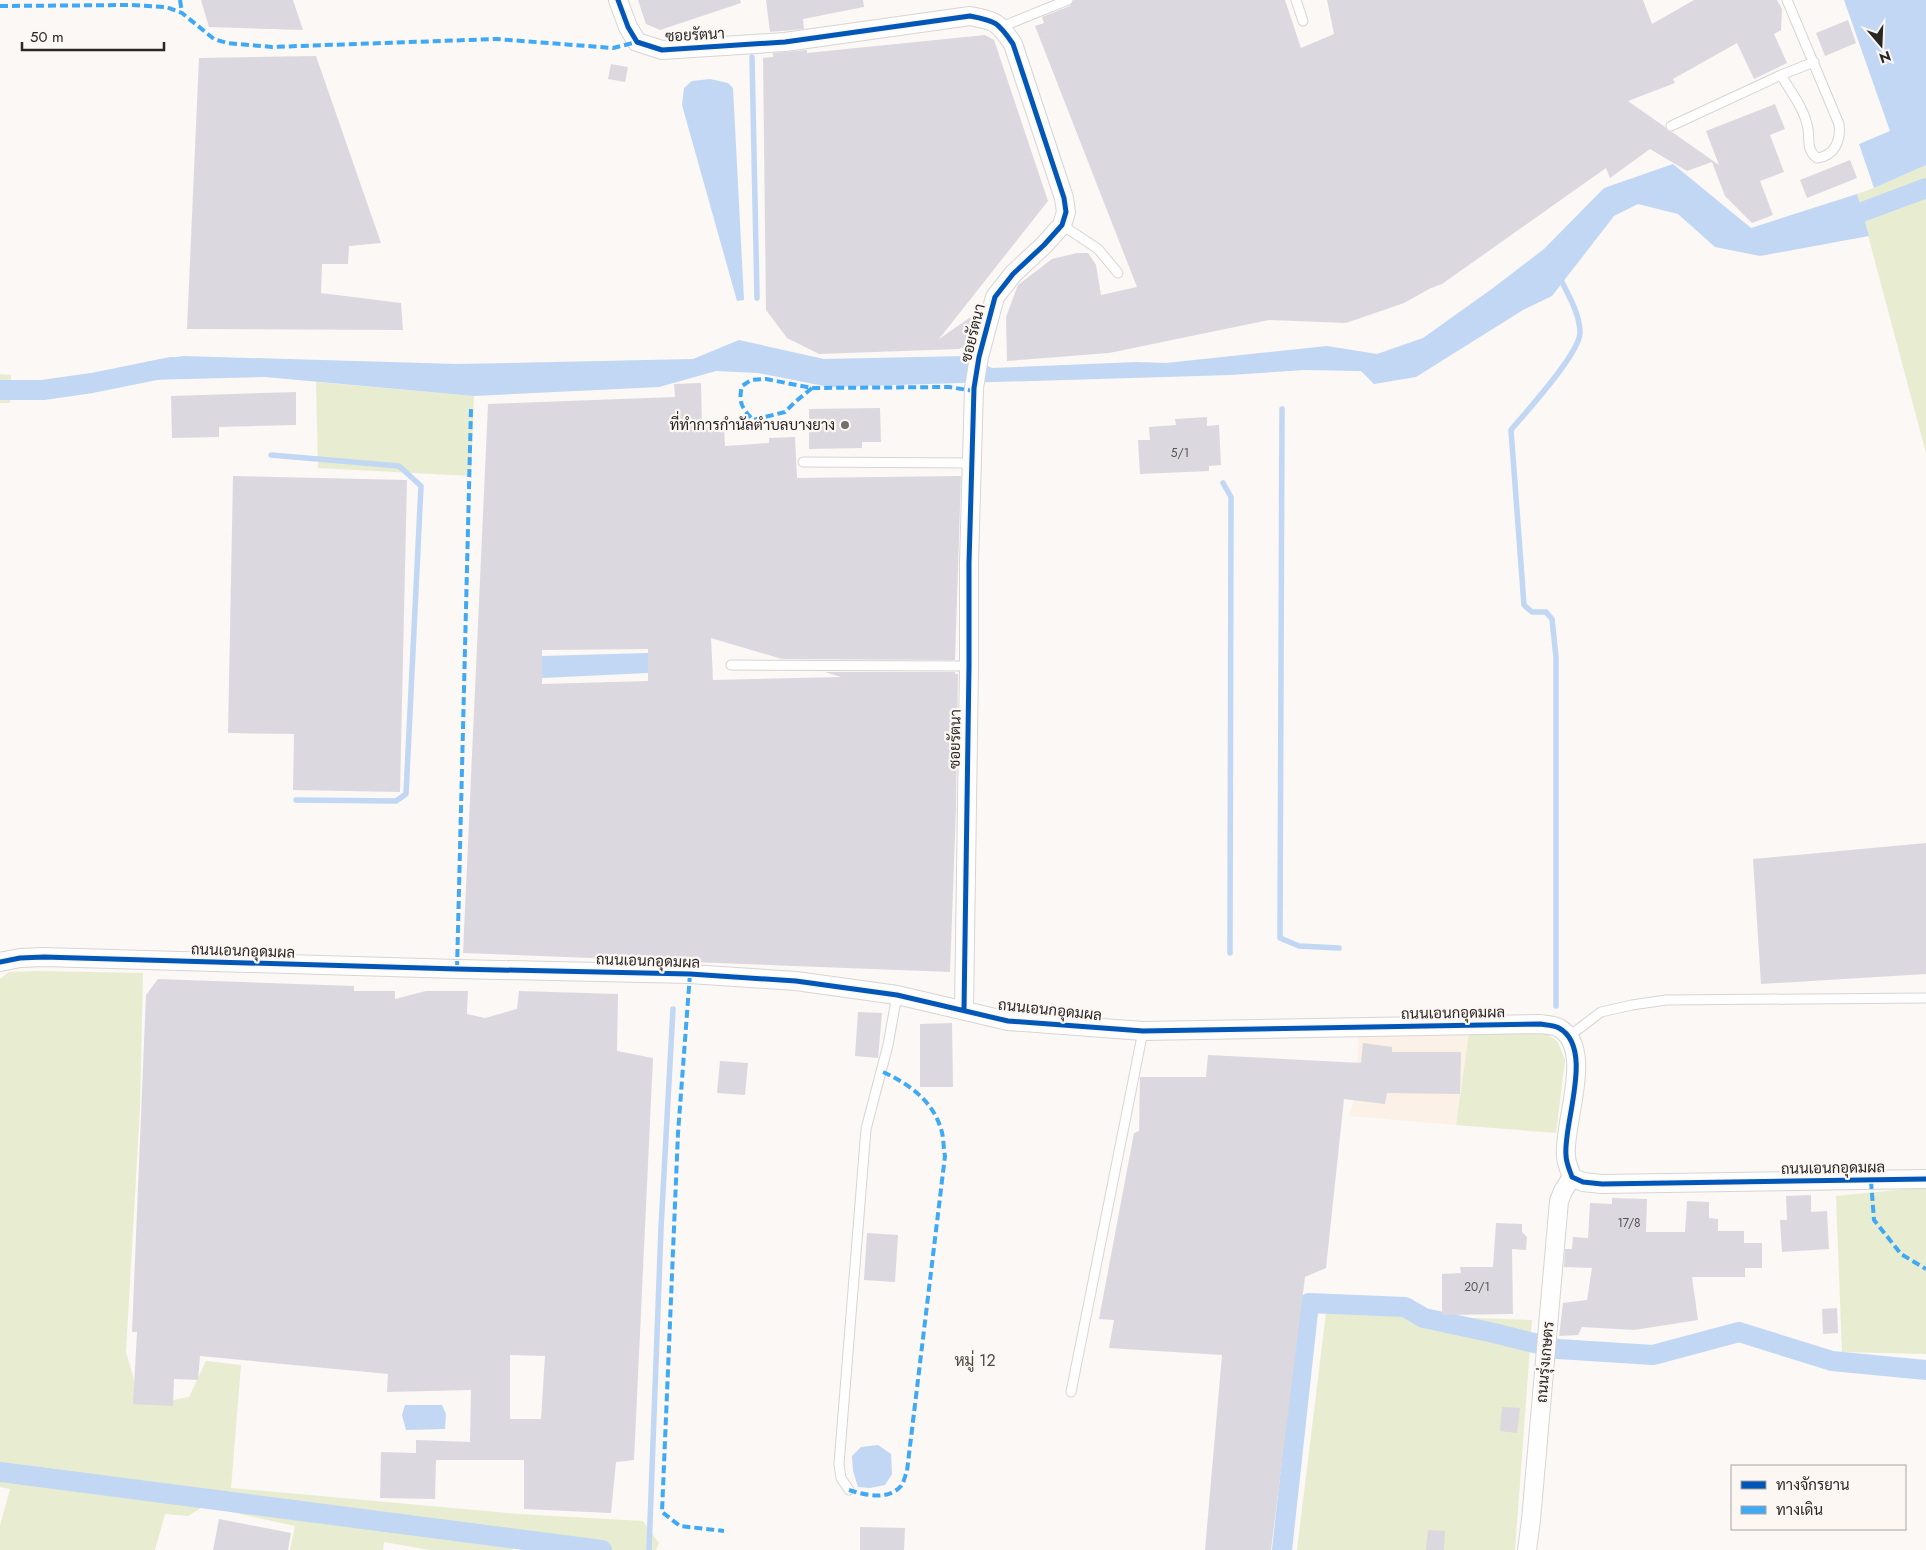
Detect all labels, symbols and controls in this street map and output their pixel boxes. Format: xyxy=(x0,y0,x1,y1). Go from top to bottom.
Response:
scale bar xyxy=(22,20,165,52)
north arrow xyxy=(1856,20,1906,70)
street label: ซอยรัตนา xyxy=(665,22,725,48)
text: 50 m xyxy=(30,26,64,48)
text: N xyxy=(1877,46,1894,69)
street label: ซอยรัตนา xyxy=(955,301,991,365)
place label: ที่ทำการกำนัลตำบลบางยาง xyxy=(669,410,835,436)
marker: ที่ทำการกำนัลตำบลบางยาง xyxy=(839,419,851,431)
house number: 5/1 xyxy=(1171,444,1189,462)
street label: ซอยรัตนา xyxy=(943,709,967,769)
street label: ถนนเอนกอุดมผล xyxy=(190,938,296,964)
street label: ถนนเอนกอุดมผล xyxy=(595,948,701,974)
street label: ถนนเอนกอุดมผล xyxy=(997,994,1103,1026)
street label: ถนนเอนกอุดมผล xyxy=(1401,1001,1505,1025)
street label: ถนนเอนกอุดมผล xyxy=(1781,1156,1885,1180)
house number: 17/8 xyxy=(1617,1214,1641,1232)
house number: 20/1 xyxy=(1464,1278,1490,1296)
street label: ถนนรุ่งเกษตร xyxy=(1530,1320,1560,1404)
district label: หมู่ 12 xyxy=(954,1349,996,1372)
legend xyxy=(1731,1465,1906,1530)
text: ทางจักรยาน xyxy=(1776,1474,1850,1496)
text: ทางเดิน xyxy=(1776,1499,1823,1521)

